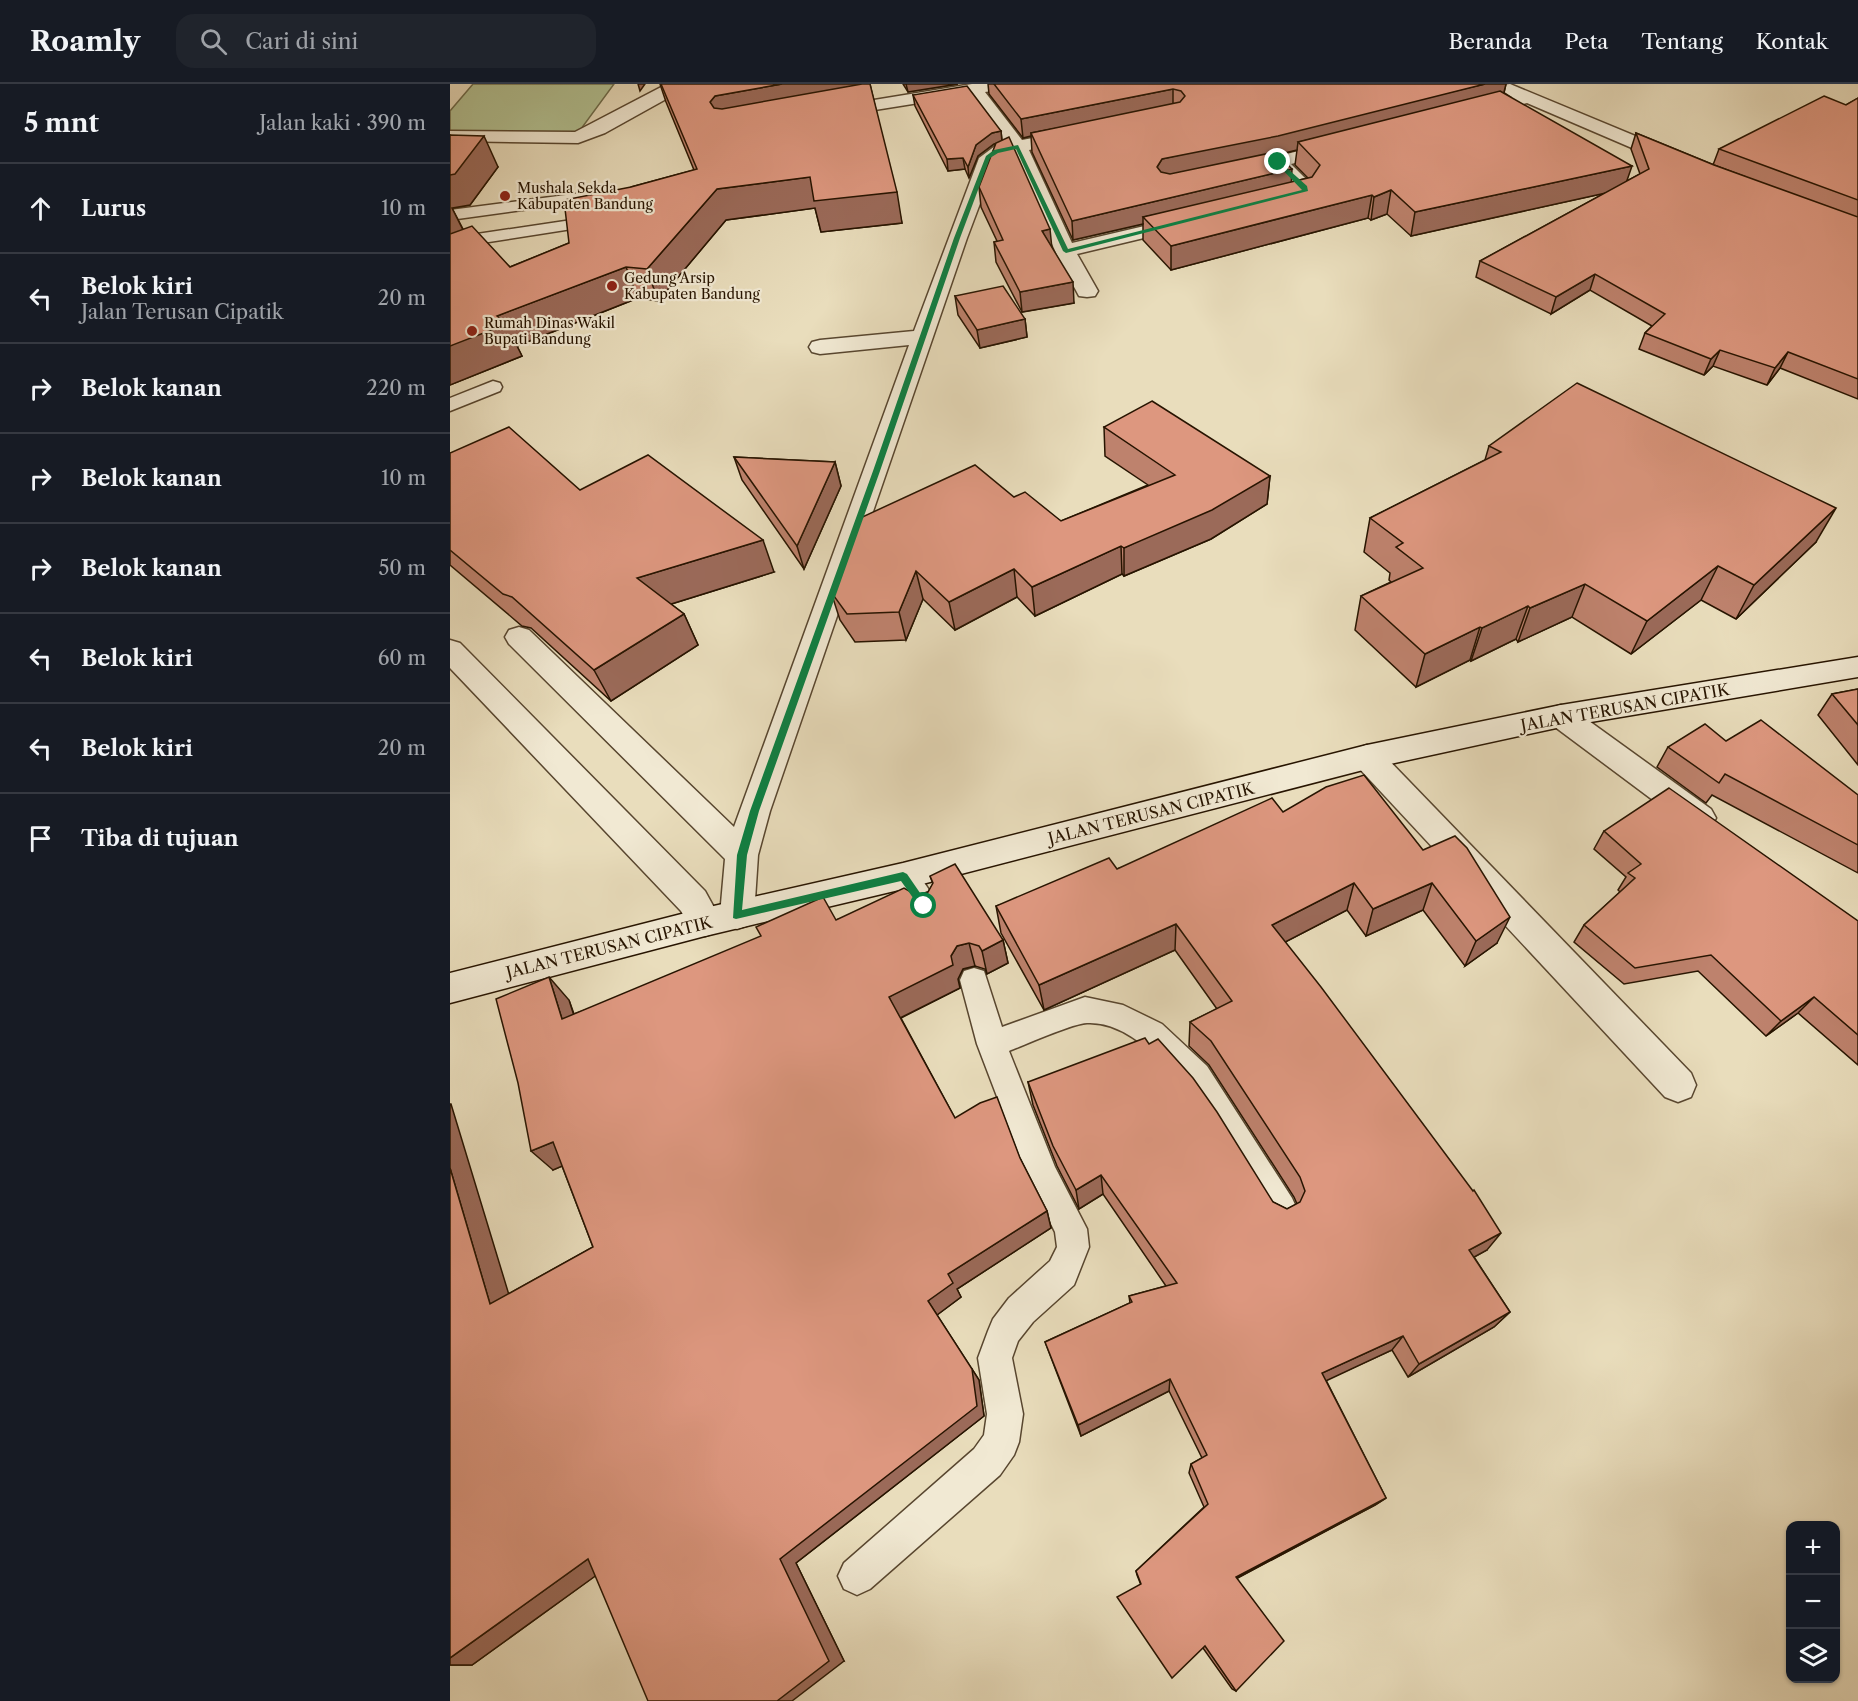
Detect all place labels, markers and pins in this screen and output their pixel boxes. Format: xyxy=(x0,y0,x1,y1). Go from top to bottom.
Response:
place label: Mushala Sekda Kabupaten Bandung xyxy=(517,179,653,213)
marker: Mushala Sekda Kabupaten Bandung xyxy=(498,189,512,203)
place label: Gedung Arsip Kabupaten Bandung xyxy=(624,269,760,303)
marker: Gedung Arsip Kabupaten Bandung xyxy=(605,279,619,293)
place label: Rumah Dinas Wakil Bupati Bandung xyxy=(484,314,615,348)
marker: Rumah Dinas Wakil Bupati Bandung xyxy=(465,324,479,338)

